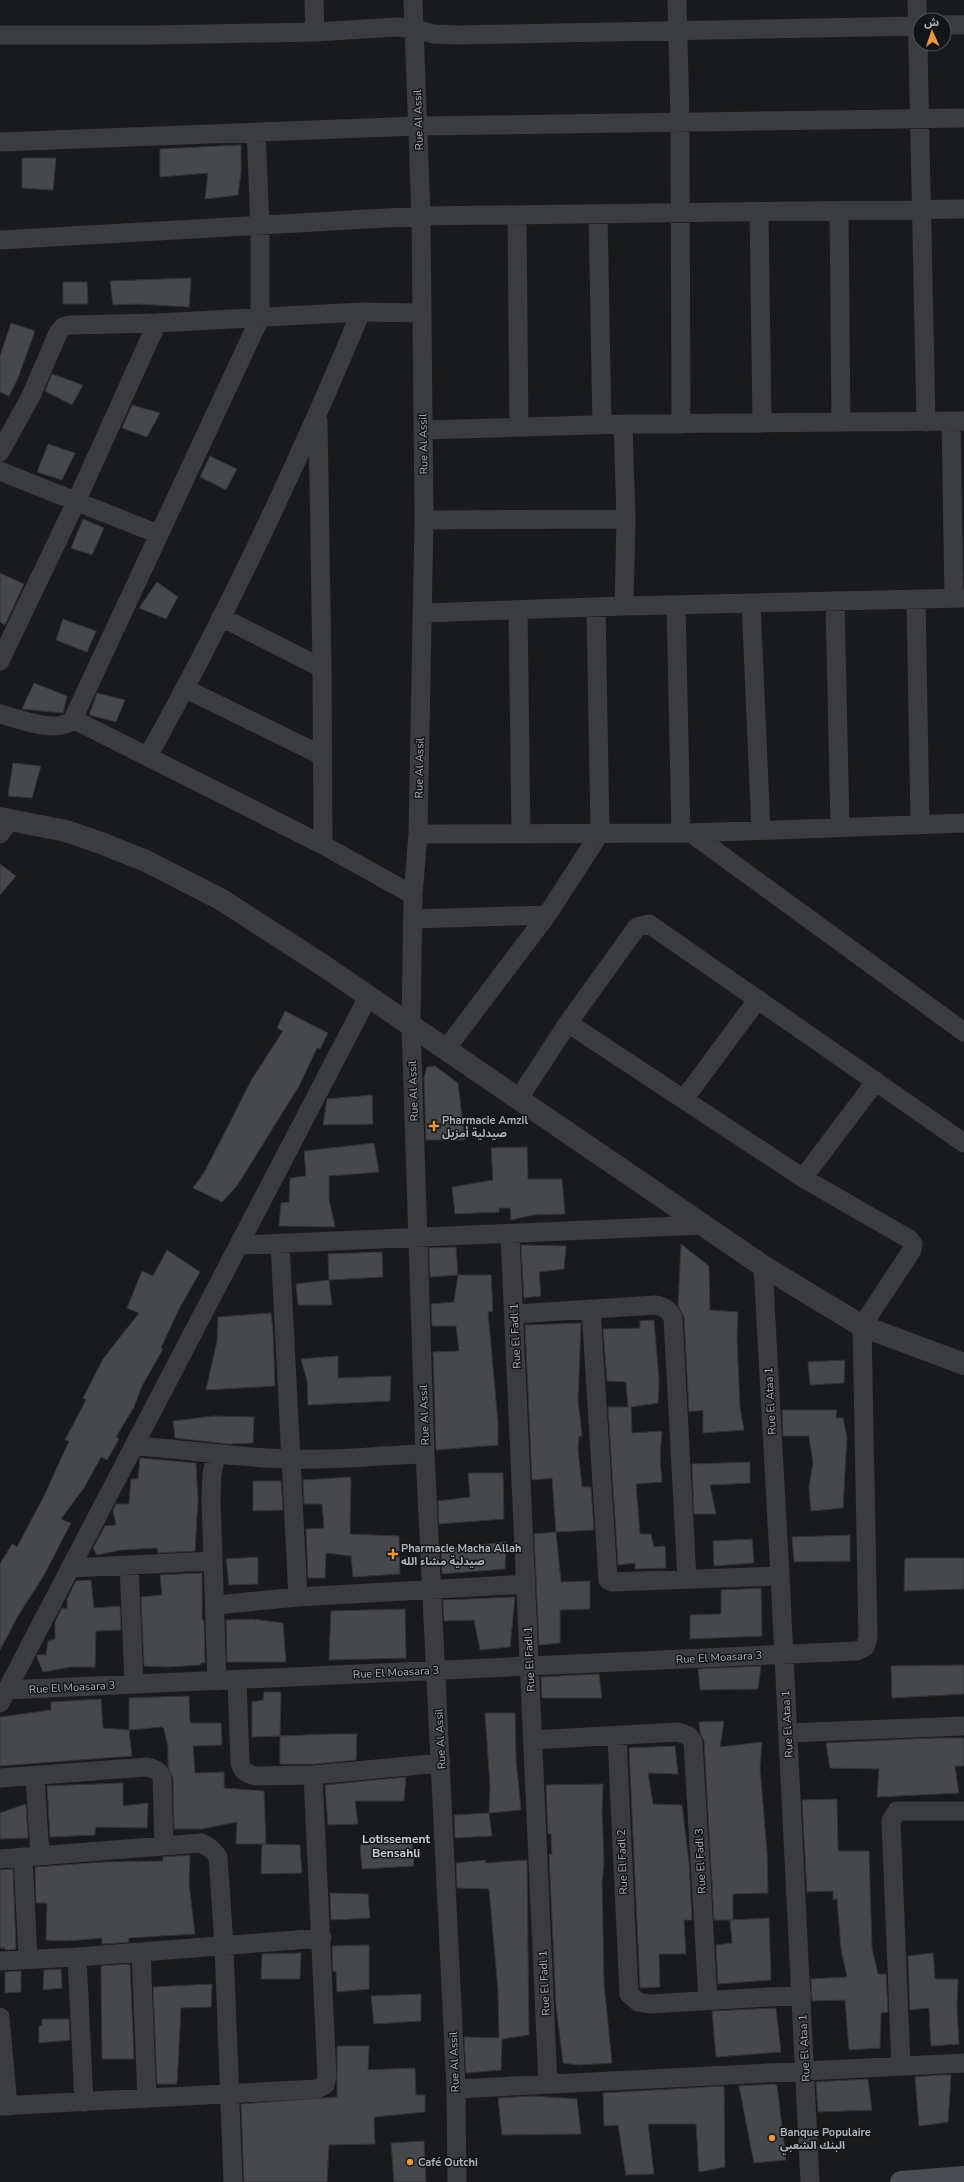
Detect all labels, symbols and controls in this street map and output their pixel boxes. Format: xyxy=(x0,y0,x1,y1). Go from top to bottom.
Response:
north arrow xyxy=(912,12,952,52)
text: ش xyxy=(924,15,939,30)
street label: Rue Al Assil xyxy=(410,89,427,151)
street label: Rue Al Assil xyxy=(415,413,432,474)
street label: Rue Al Assil xyxy=(411,737,428,798)
street label: Rue Al Assil xyxy=(405,1060,422,1122)
place label: Pharmacie Amzil صيدلية أمزيل xyxy=(442,1113,528,1141)
marker: Pharmacie Amzil صيدلية أمزيل xyxy=(429,1121,439,1131)
street label: Rue El Fadl 1 xyxy=(506,1303,525,1369)
street label: Rue El Ataa 1 xyxy=(761,1367,780,1435)
street label: Rue Al Assil xyxy=(416,1384,433,1446)
place label: Pharmacie Macha Allah صيدلية مشاء الله xyxy=(401,1541,521,1569)
marker: Pharmacie Macha Allah صيدلية مشاء الله xyxy=(388,1549,398,1559)
street label: Rue El Fadl 1 xyxy=(520,1626,539,1692)
street label: Rue El Moasara 3 xyxy=(676,1648,763,1667)
street label: Rue El Moasara 3 xyxy=(353,1663,440,1682)
street label: Rue El Moasara 3 xyxy=(29,1678,116,1697)
street label: Rue El Ataa 1 xyxy=(778,1690,797,1758)
street label: Rue Al Assil xyxy=(431,1708,450,1770)
street label: Rue El Fadl 3 xyxy=(691,1828,710,1894)
street label: Rue El Fadl 2 xyxy=(614,1829,631,1895)
district label: Lotissement Bensahli xyxy=(362,1831,430,1861)
street label: Rue El Fadl 1 xyxy=(535,1950,554,2016)
street label: Rue El Ataa 1 xyxy=(795,2014,814,2082)
street label: Rue Al Assil xyxy=(446,2031,463,2093)
place label: Banque Populaire البنك الشعبي xyxy=(780,2125,871,2155)
marker: Banque Populaire البنك الشعبي xyxy=(767,2133,777,2143)
place label: Café Outchi xyxy=(418,2155,478,2170)
marker: Café Outchi xyxy=(405,2157,415,2167)

